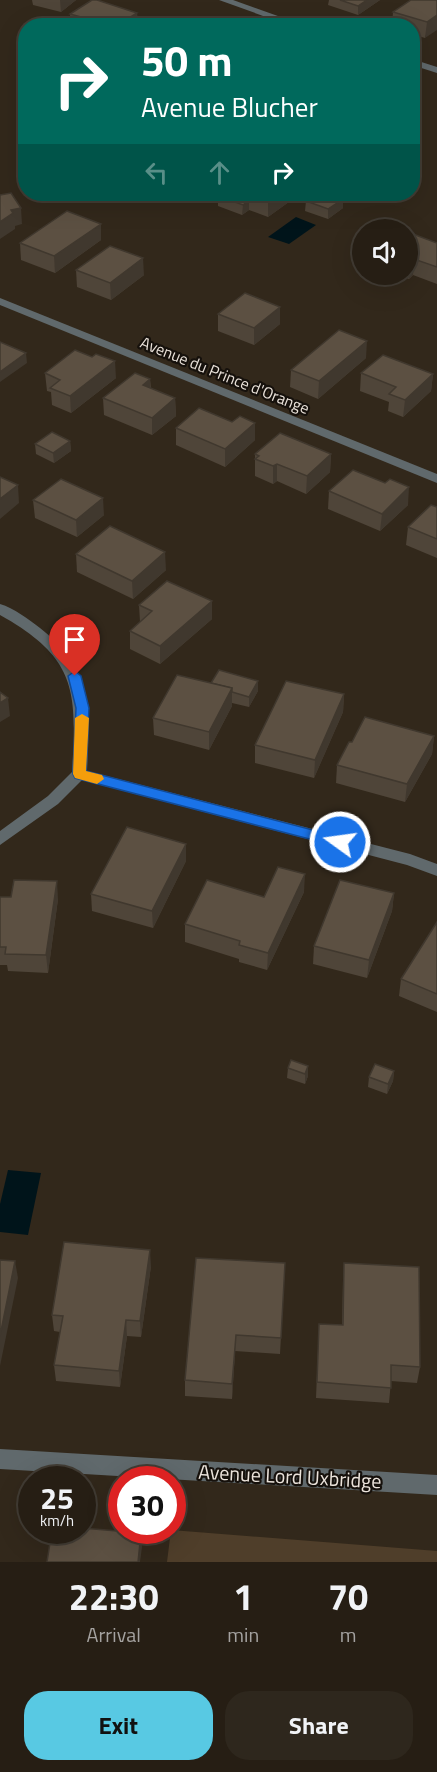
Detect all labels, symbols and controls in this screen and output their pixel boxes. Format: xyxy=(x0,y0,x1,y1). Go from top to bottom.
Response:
text: 50 m xyxy=(141,28,233,92)
icon: right xyxy=(42,42,120,120)
text: Avenue Blucher xyxy=(141,86,318,127)
icon: left xyxy=(140,156,173,189)
icon: ahead xyxy=(203,156,236,189)
icon: right xyxy=(266,156,299,189)
map controls xyxy=(352,219,418,285)
button: sound xyxy=(352,219,418,285)
street label: Avenue du Prince d'Orange xyxy=(137,330,313,420)
pin xyxy=(49,614,100,676)
icon: arrive xyxy=(58,623,91,656)
position arrow xyxy=(308,810,372,874)
street label: Avenue Lord Uxbridge xyxy=(198,1456,382,1496)
speed limit sign: 30 xyxy=(108,1466,186,1544)
text: 25 xyxy=(40,1475,74,1521)
text: km/h xyxy=(40,1509,74,1532)
text: 22:30 xyxy=(69,1569,159,1624)
text: 1 xyxy=(233,1569,253,1624)
text: 70 xyxy=(328,1569,368,1624)
text: Arrival xyxy=(87,1619,141,1650)
text: min xyxy=(227,1619,259,1650)
text: m xyxy=(340,1619,356,1650)
button: Exit xyxy=(24,1691,213,1760)
button: Share xyxy=(225,1691,413,1760)

